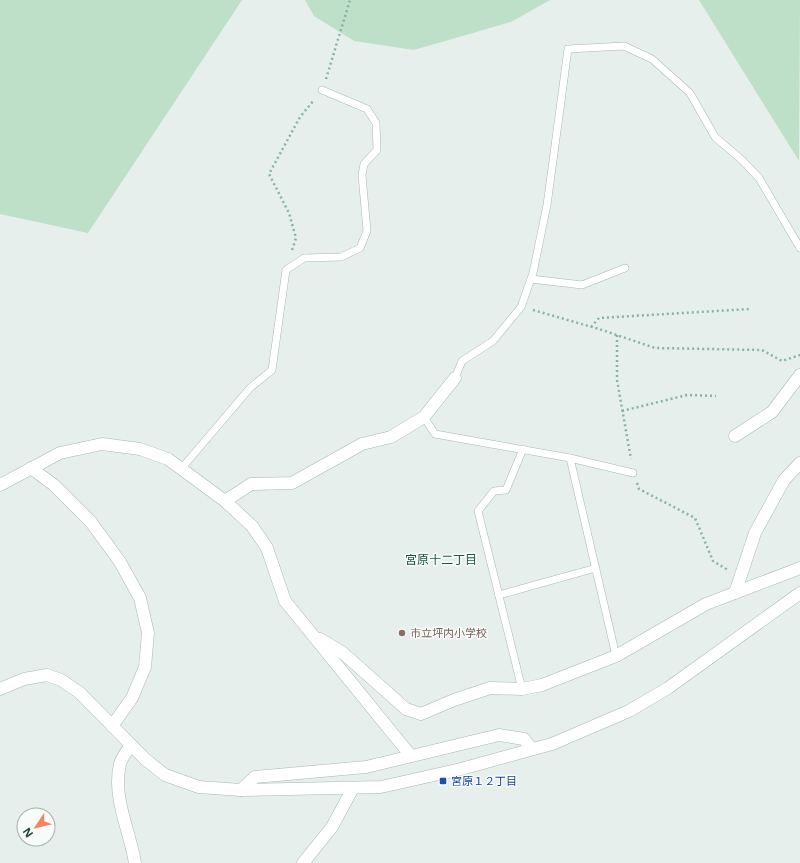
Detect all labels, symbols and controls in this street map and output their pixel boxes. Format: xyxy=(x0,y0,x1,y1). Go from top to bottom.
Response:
district label: 宮原十二丁目 xyxy=(405,551,477,568)
place label: 市立坪内小学校 xyxy=(410,625,487,640)
marker: 市立坪内小学校 xyxy=(397,628,407,638)
place label: 宮原１２丁目 xyxy=(451,773,517,788)
marker: 宮原１２丁目 xyxy=(438,776,448,786)
north arrow xyxy=(16,807,56,847)
text: N xyxy=(19,825,36,841)

